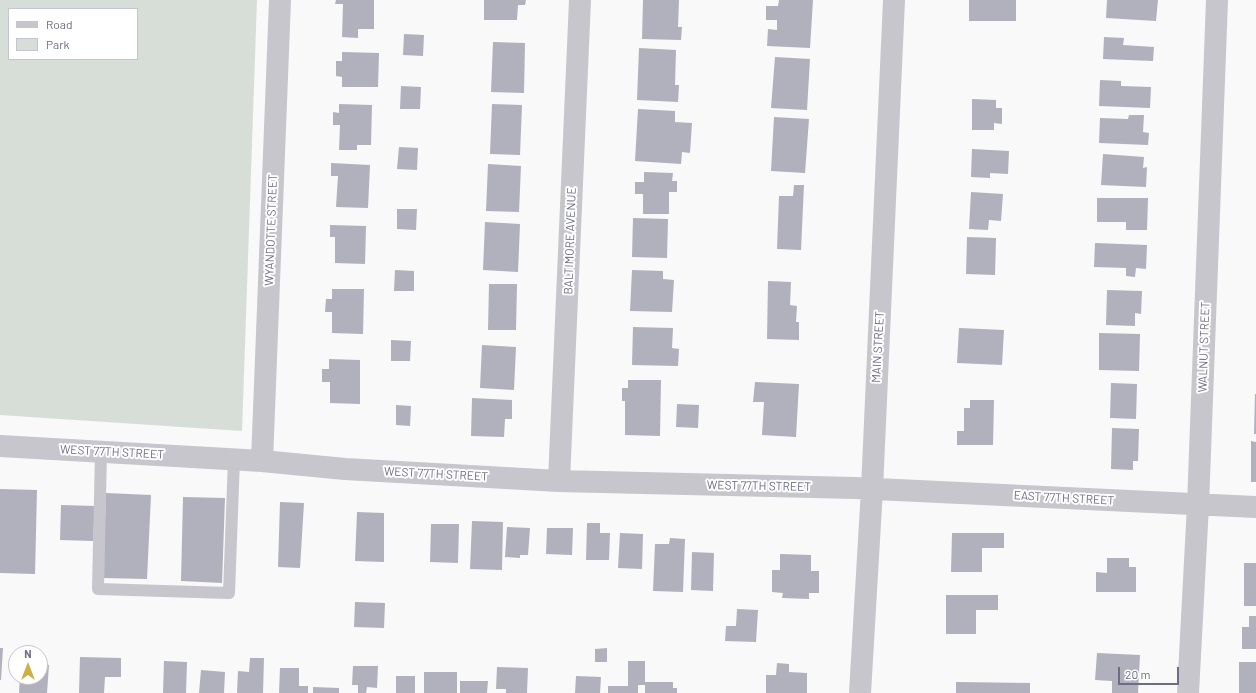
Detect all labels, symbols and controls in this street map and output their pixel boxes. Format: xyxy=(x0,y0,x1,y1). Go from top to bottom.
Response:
legend xyxy=(8,8,138,60)
text: Road xyxy=(46,17,73,31)
text: Park xyxy=(46,37,70,51)
street label: WYANDOTTE STREET xyxy=(262,174,280,286)
street label: BALTIMORE AVENUE xyxy=(561,187,579,295)
street label: WALNUT STREET xyxy=(1195,301,1213,393)
street label: MAIN STREET xyxy=(869,311,887,383)
street label: WEST 77TH STREET xyxy=(60,442,164,462)
street label: WEST 77TH STREET xyxy=(384,464,488,484)
street label: WEST 77TH STREET xyxy=(707,478,811,494)
street label: EAST 77TH STREET xyxy=(1013,488,1115,508)
north arrow xyxy=(8,645,48,685)
text: N xyxy=(24,647,32,660)
scale bar xyxy=(1120,659,1181,685)
text: 20 m xyxy=(1125,667,1151,681)

